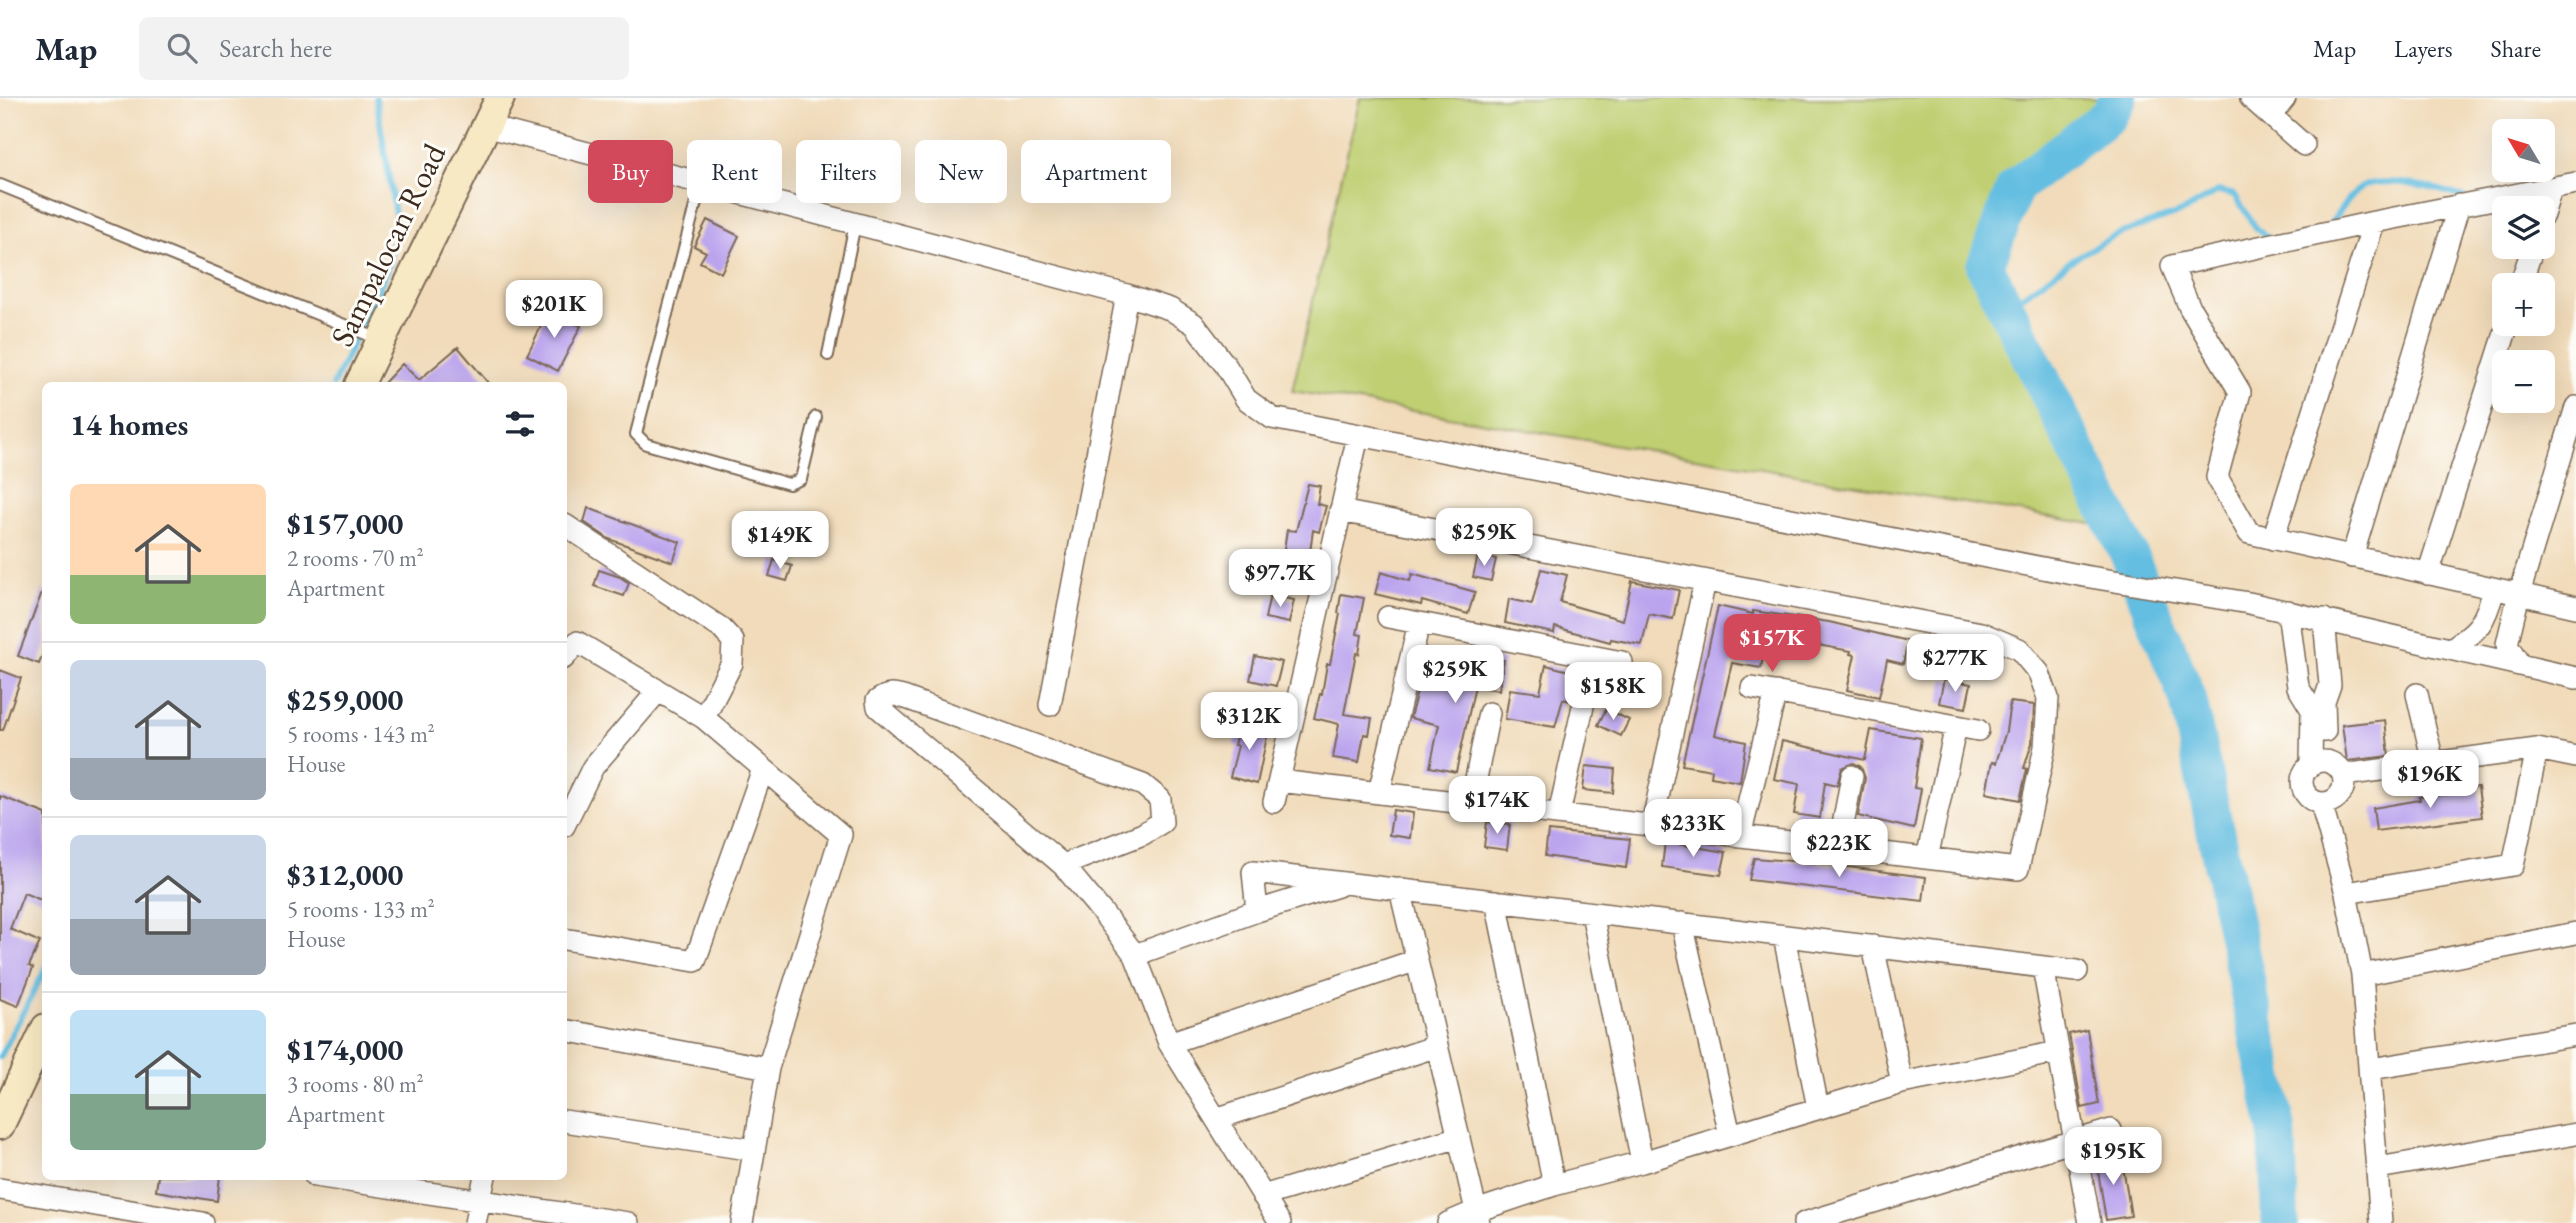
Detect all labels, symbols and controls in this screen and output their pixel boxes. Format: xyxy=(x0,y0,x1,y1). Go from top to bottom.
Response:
search box xyxy=(139,17,629,80)
text: Map xyxy=(35,27,97,70)
icon: search xyxy=(163,29,201,67)
text: Search here xyxy=(219,31,332,65)
text: Map xyxy=(2313,33,2356,64)
text: Layers xyxy=(2394,33,2453,64)
text: Share xyxy=(2491,33,2541,64)
north arrow xyxy=(2492,119,2555,182)
map controls xyxy=(2492,119,2555,413)
street label: Sampalocan Road xyxy=(321,136,456,353)
chip: Buy xyxy=(588,140,673,203)
chip: Rent xyxy=(687,140,782,203)
chip: Filters xyxy=(796,140,901,203)
chip: New xyxy=(915,140,1007,203)
chip: Apartment xyxy=(1021,140,1171,203)
button: layers xyxy=(2492,196,2555,259)
button: + xyxy=(2492,273,2555,336)
pin: $201K xyxy=(505,280,603,340)
text: $201K xyxy=(522,288,586,318)
button: − xyxy=(2492,350,2555,413)
text: 14 homes xyxy=(70,405,188,444)
icon: filters xyxy=(501,405,539,443)
text: $157,000 xyxy=(287,504,403,543)
pin: $259K xyxy=(1435,508,1533,568)
icon: home xyxy=(126,512,210,596)
pin: $149K xyxy=(731,512,829,571)
text: $259K xyxy=(1452,516,1516,546)
text: $149K xyxy=(748,519,812,549)
text: 2 rooms · 70 m² xyxy=(287,543,424,573)
pin: $97.7K xyxy=(1223,550,1337,609)
text: $97.7K xyxy=(1245,557,1315,587)
text: Apartment xyxy=(287,573,385,603)
pin: $157K xyxy=(1723,614,1821,674)
text: $157K xyxy=(1740,622,1804,652)
pin: $277K xyxy=(1906,634,2004,694)
text: $277K xyxy=(1923,642,1987,672)
pin: $259K xyxy=(1406,646,1504,705)
text: $259K xyxy=(1423,653,1487,683)
pin: $158K xyxy=(1564,662,1662,722)
text: $158K xyxy=(1581,670,1645,700)
text: $259,000 xyxy=(287,680,403,719)
icon: home xyxy=(126,688,210,772)
pin: $312K xyxy=(1200,692,1298,752)
text: $312K xyxy=(1217,700,1281,730)
text: 5 rooms · 143 m² xyxy=(287,719,435,749)
text: House xyxy=(287,749,346,779)
pin: $196K xyxy=(2381,750,2479,810)
text: $196K xyxy=(2398,758,2462,788)
pin: $174K xyxy=(1448,776,1546,836)
text: $174K xyxy=(1465,784,1529,814)
pin: $233K xyxy=(1644,800,1742,859)
text: $233K xyxy=(1661,807,1725,837)
pin: $223K xyxy=(1790,820,1888,879)
text: $223K xyxy=(1807,827,1871,857)
text: $312,000 xyxy=(287,855,403,894)
icon: home xyxy=(126,863,210,947)
text: 5 rooms · 133 m² xyxy=(287,894,435,924)
text: House xyxy=(287,924,346,954)
text: $174,000 xyxy=(287,1030,403,1069)
icon: home xyxy=(126,1038,210,1122)
text: 3 rooms · 80 m² xyxy=(287,1069,424,1099)
text: Apartment xyxy=(287,1099,385,1129)
pin: $195K xyxy=(2064,1128,2162,1187)
text: $195K xyxy=(2081,1135,2145,1165)

